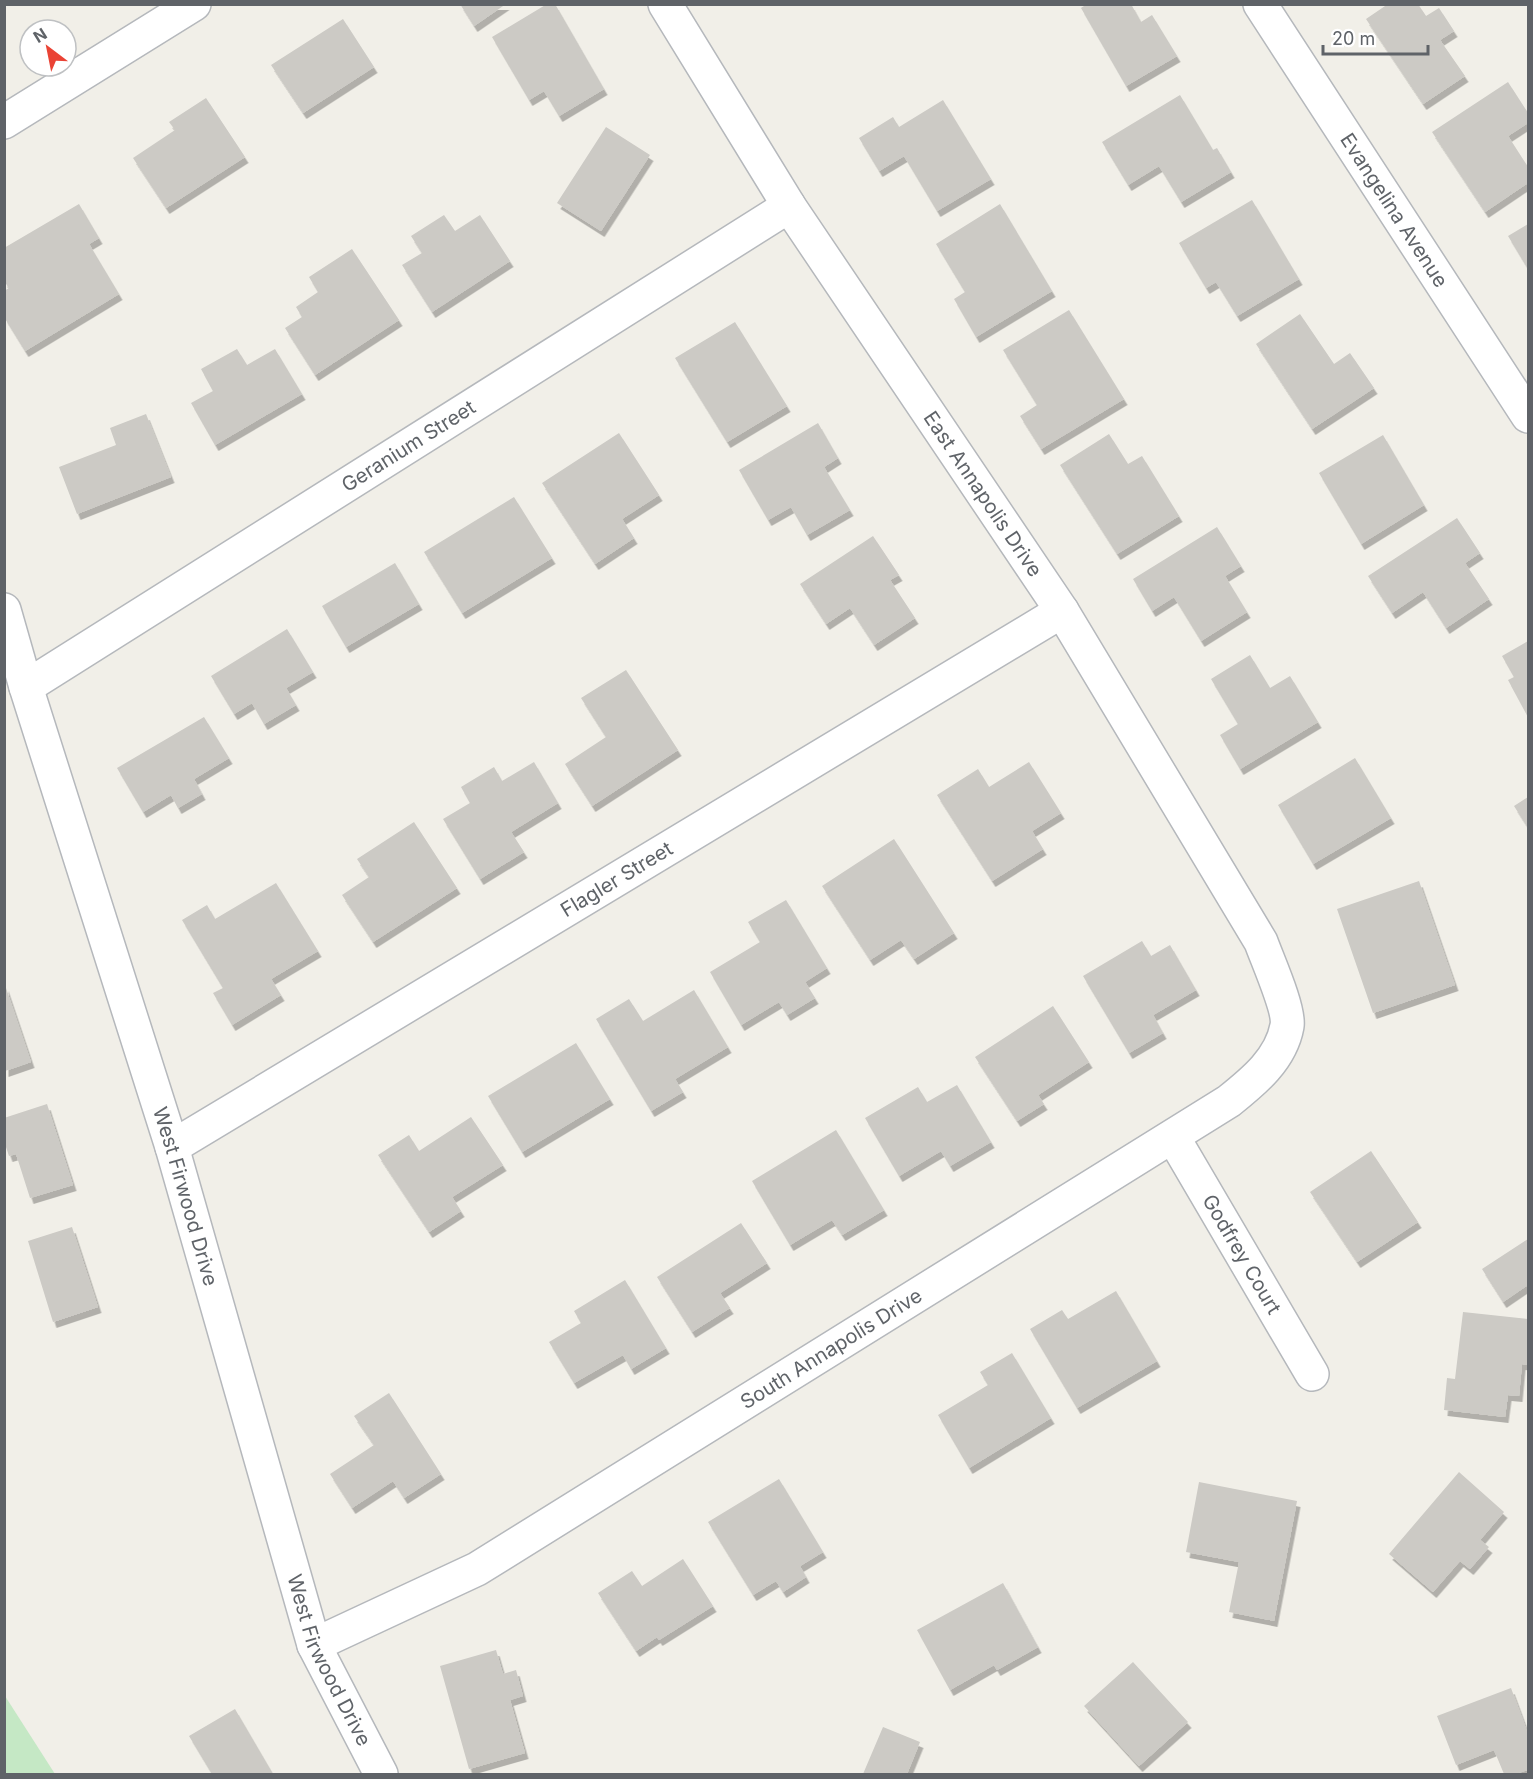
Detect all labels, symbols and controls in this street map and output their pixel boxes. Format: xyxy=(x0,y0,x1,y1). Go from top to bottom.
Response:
north arrow xyxy=(18,18,78,78)
scale bar xyxy=(1323,18,1428,56)
text: N xyxy=(30,24,51,47)
text: 20 m xyxy=(1332,28,1375,49)
street label: Evangelina Avenue xyxy=(1335,129,1453,292)
street label: Geranium Street xyxy=(337,395,480,497)
street label: East Annapolis Drive xyxy=(919,407,1047,581)
street label: Flagler Street xyxy=(556,836,677,922)
street label: West Firwood Drive xyxy=(148,1104,223,1289)
street label: Godfrey Court xyxy=(1197,1190,1286,1319)
street label: South Annapolis Drive xyxy=(736,1283,926,1414)
street label: West Firwood Drive xyxy=(282,1571,376,1750)

